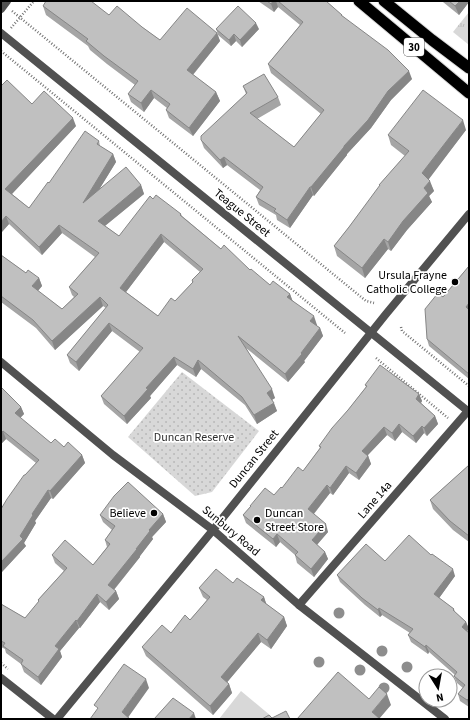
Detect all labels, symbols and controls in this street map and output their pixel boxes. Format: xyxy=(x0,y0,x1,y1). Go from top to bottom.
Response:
road number: 30 xyxy=(404,38,424,56)
street label: Teague Street xyxy=(210,185,274,241)
place label: Ursula Frayne Catholic College xyxy=(366,267,447,298)
marker: Ursula Frayne Catholic College xyxy=(450,277,460,287)
street label: Duncan Street xyxy=(225,426,283,492)
park label: Duncan Reserve xyxy=(154,429,234,446)
street label: Lane 14a xyxy=(354,478,396,522)
street label: Sunbury Road xyxy=(198,502,264,560)
place label: Believe xyxy=(109,505,146,522)
place label: Duncan Street Store xyxy=(265,505,324,536)
marker: Believe xyxy=(149,508,159,518)
marker: Duncan Street Store xyxy=(252,515,262,525)
north arrow xyxy=(418,668,458,708)
text: N xyxy=(435,689,445,705)

